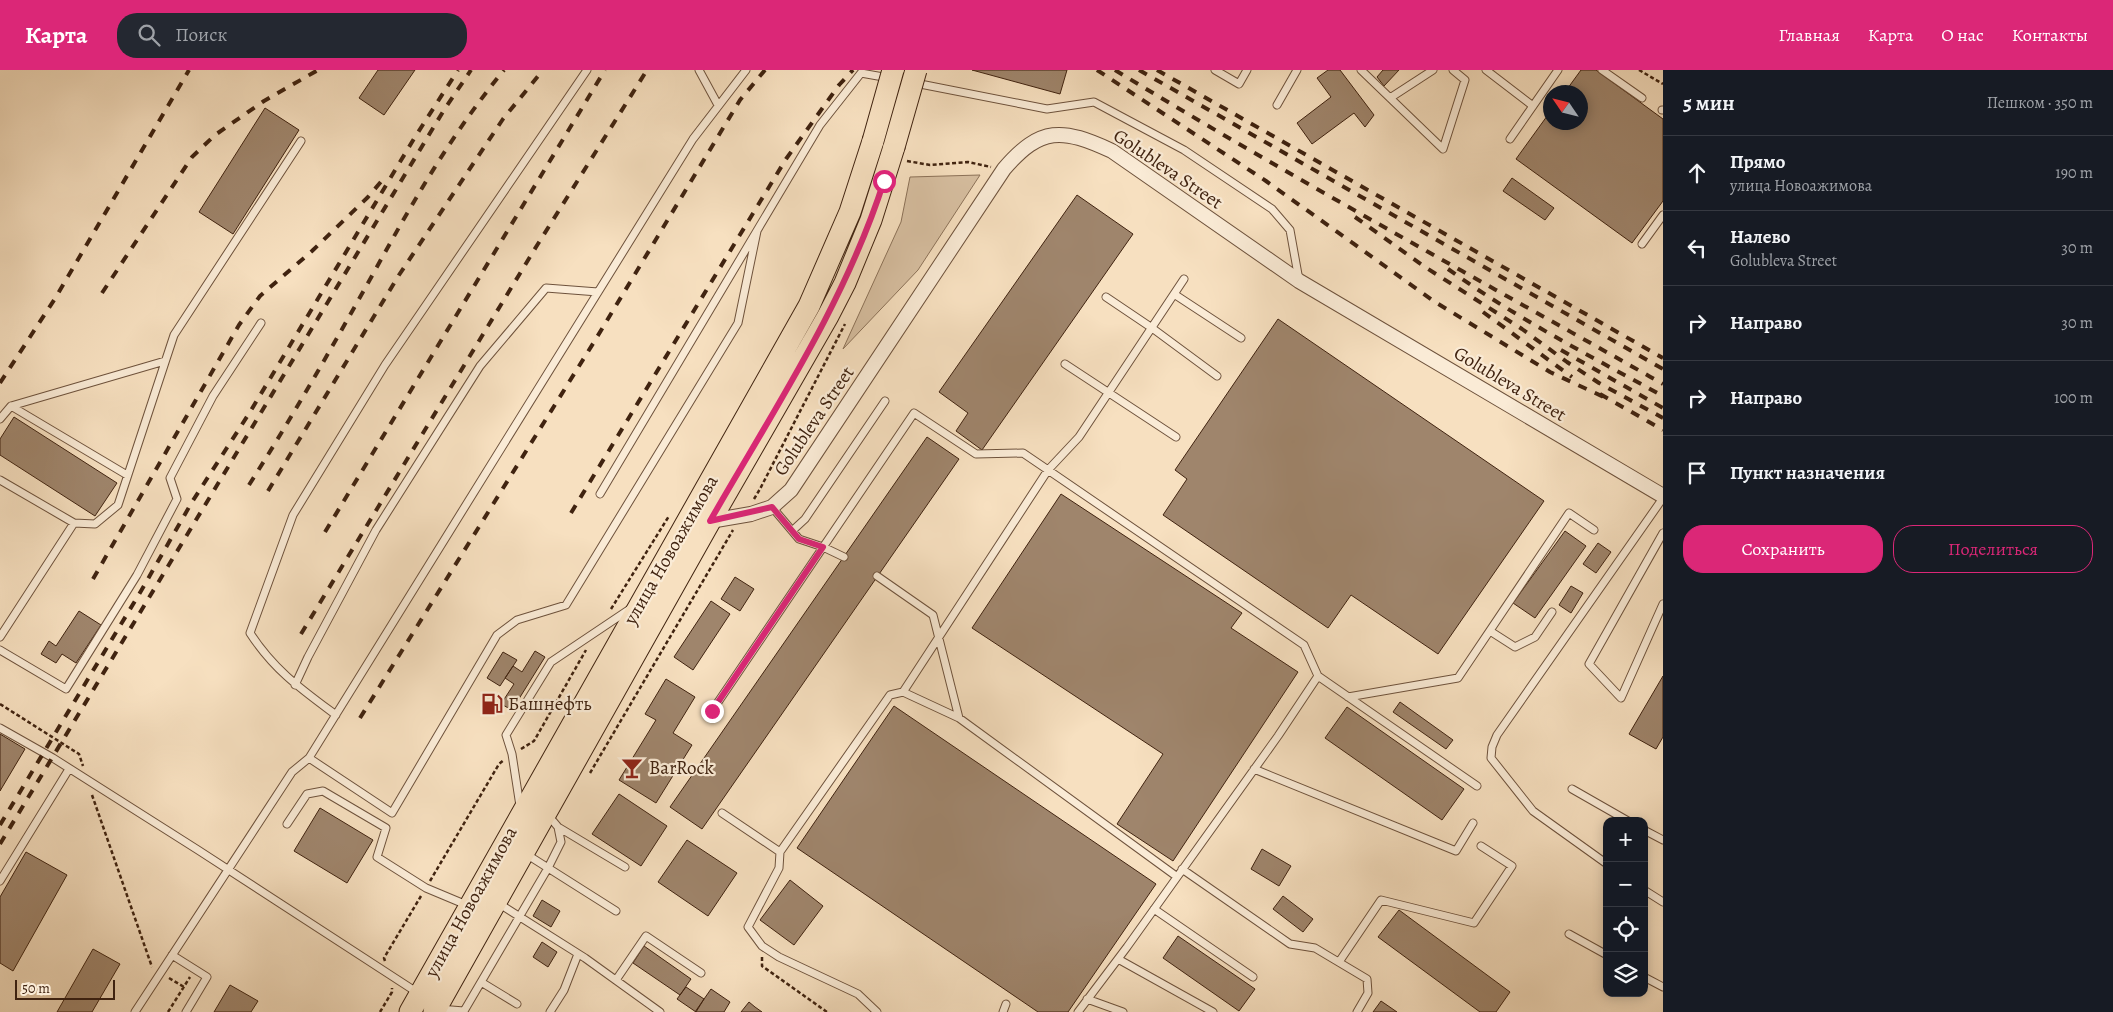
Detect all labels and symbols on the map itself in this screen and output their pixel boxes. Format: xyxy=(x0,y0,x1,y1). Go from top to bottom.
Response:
north arrow xyxy=(1543,85,1588,130)
street label: Golubleva Street xyxy=(1108,123,1228,215)
route start xyxy=(873,170,896,193)
street label: Golubleva Street xyxy=(1449,340,1571,428)
street label: Golubleva Street xyxy=(768,361,860,481)
street label: улица Новоажимова xyxy=(617,470,725,630)
fuel station icon: Башнефть xyxy=(479,691,505,717)
place label: Башнефть xyxy=(508,691,592,717)
route end xyxy=(701,700,724,723)
bar icon: BarRock xyxy=(619,755,645,781)
place label: BarRock xyxy=(649,755,714,781)
street label: улица Новоажимова xyxy=(418,822,523,983)
scale bar xyxy=(15,977,115,1000)

